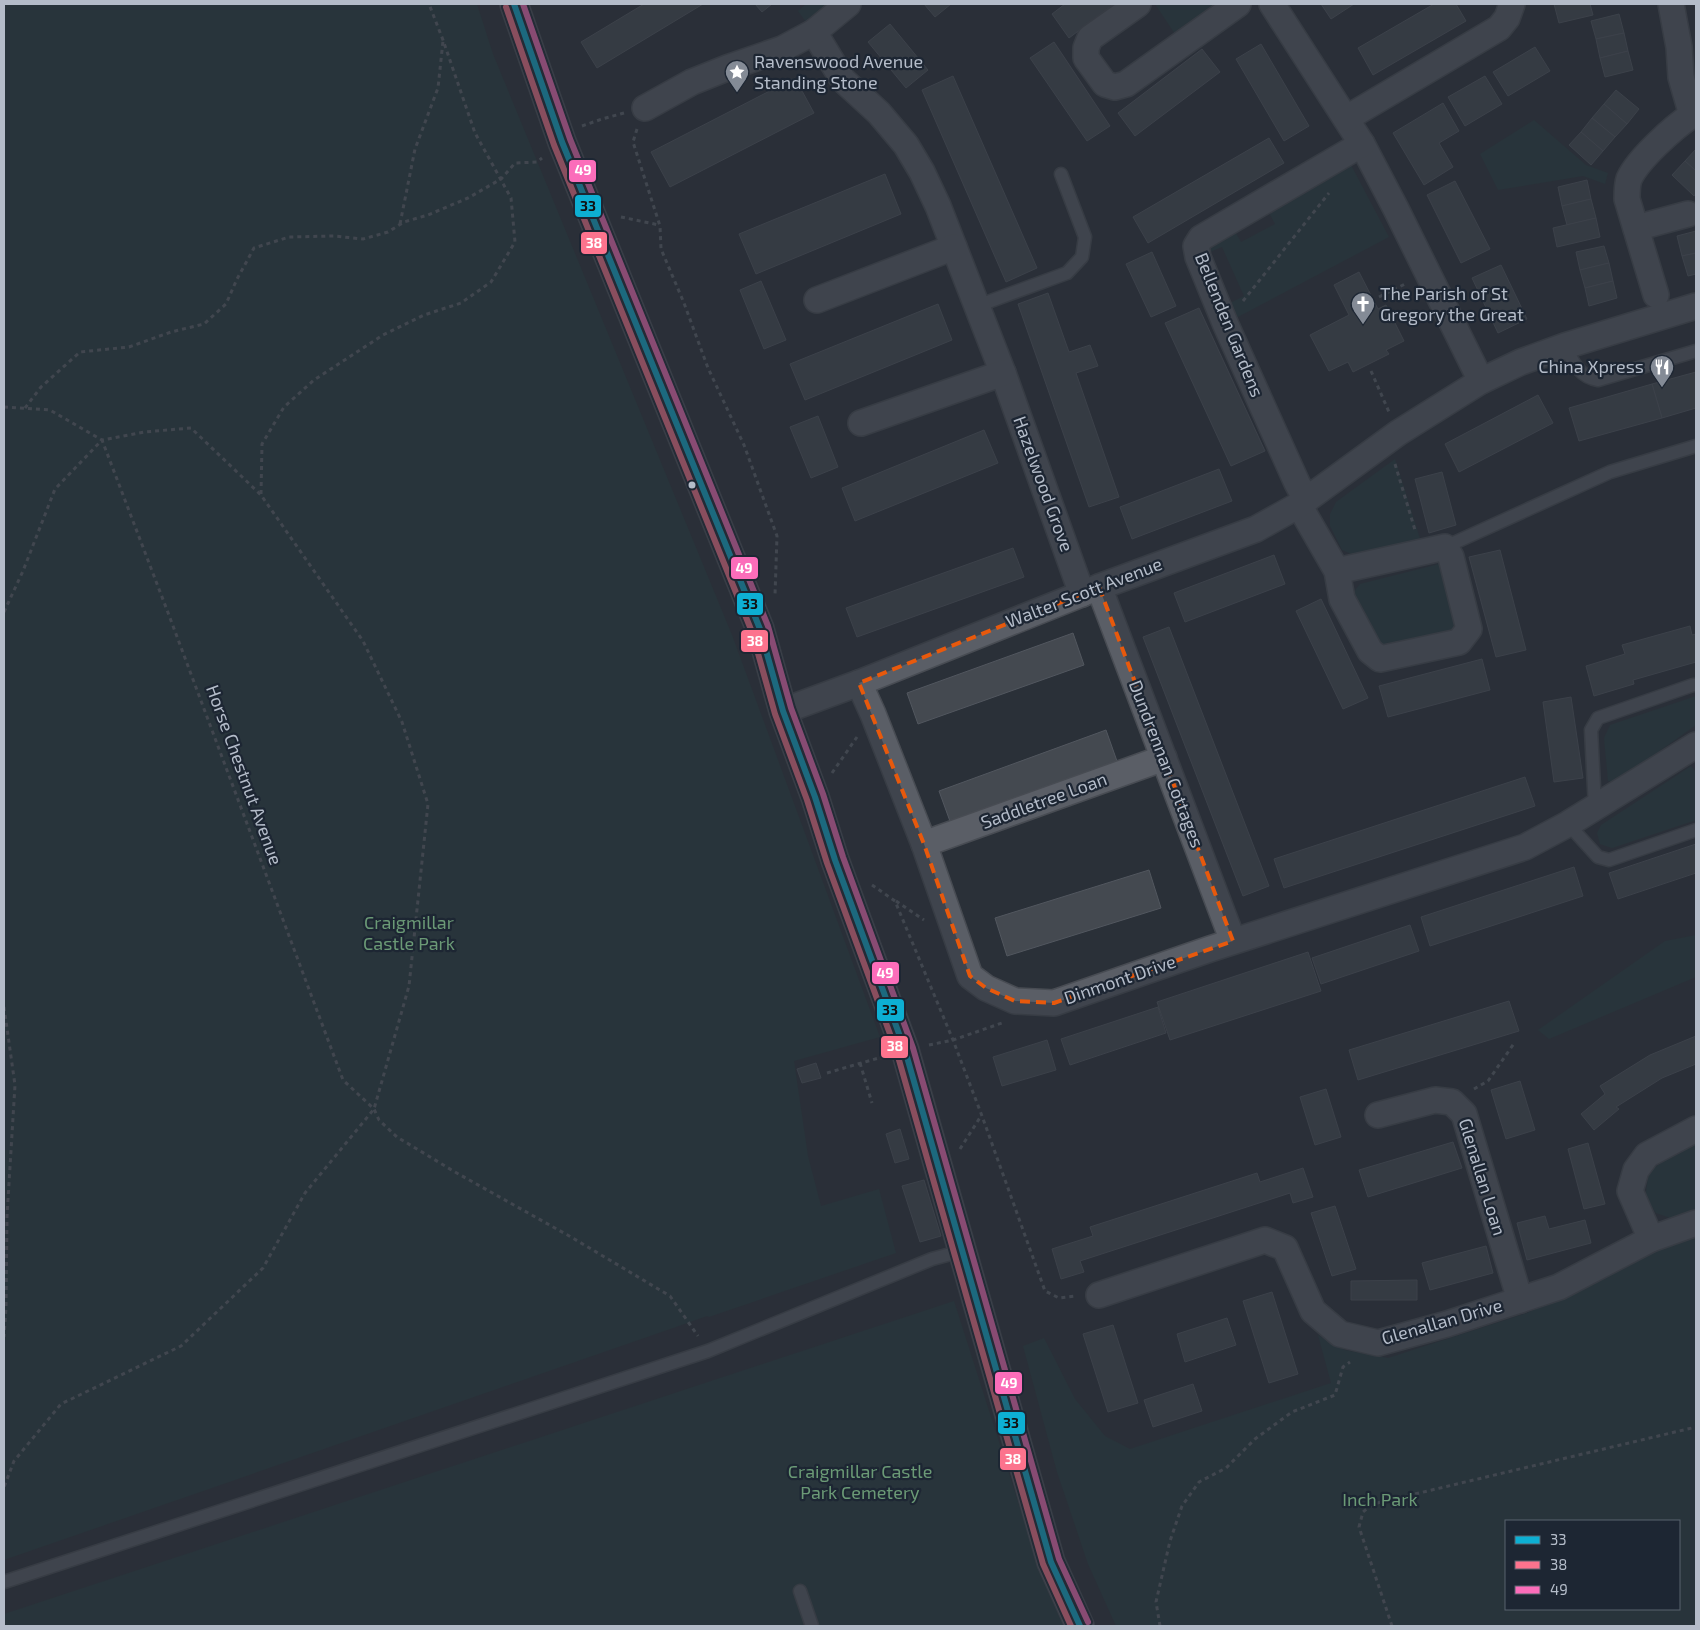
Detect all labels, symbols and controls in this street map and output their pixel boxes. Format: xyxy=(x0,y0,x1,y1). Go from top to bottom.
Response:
place label: Ravenswood Avenue Standing Stone xyxy=(754,50,923,93)
place icon: Ravenswood Avenue Standing Stone xyxy=(724,59,750,93)
line badge: 49 xyxy=(568,159,597,183)
text: 49 xyxy=(574,161,592,178)
line badge: 33 xyxy=(574,194,602,218)
text: 33 xyxy=(580,197,596,214)
line badge: 38 xyxy=(580,231,608,255)
text: 38 xyxy=(586,234,602,251)
street label: Bellenden Gardens xyxy=(1191,249,1269,400)
place label: The Parish of St Gregory the Great xyxy=(1380,282,1524,325)
church icon: The Parish of St Gregory the Great xyxy=(1350,291,1376,325)
restaurant icon: China Xpress xyxy=(1649,354,1675,388)
place label: China Xpress xyxy=(1538,355,1644,377)
street label: Hazelwood Grove xyxy=(1009,413,1079,555)
unlabelled marker xyxy=(687,480,697,490)
street label: Walter Scott Avenue xyxy=(1002,552,1165,632)
line badge: 49 xyxy=(730,556,759,580)
text: 49 xyxy=(735,559,753,576)
line badge: 33 xyxy=(736,592,764,616)
text: 33 xyxy=(742,595,758,612)
line badge: 38 xyxy=(740,629,769,653)
text: 38 xyxy=(747,632,763,649)
street label: Dundrennan Cottages xyxy=(1125,677,1209,851)
street label: Horse Chestnut Avenue xyxy=(202,682,288,868)
street label: Saddletree Loan xyxy=(978,767,1110,833)
park label: Craigmillar Castle Park xyxy=(363,911,455,954)
street label: Dinmont Drive xyxy=(1061,950,1179,1008)
line badge: 49 xyxy=(871,961,900,985)
text: 49 xyxy=(876,964,894,981)
line badge: 33 xyxy=(876,998,905,1022)
text: 33 xyxy=(882,1001,898,1018)
line badge: 38 xyxy=(880,1035,909,1059)
text: 38 xyxy=(887,1037,903,1054)
street label: Glenallan Loan xyxy=(1455,1115,1511,1238)
street label: Glenallan Drive xyxy=(1379,1293,1505,1349)
line badge: 49 xyxy=(994,1371,1023,1395)
text: 49 xyxy=(1000,1374,1018,1391)
line badge: 33 xyxy=(997,1411,1026,1435)
text: 33 xyxy=(1003,1414,1019,1431)
line badge: 38 xyxy=(999,1447,1027,1471)
text: 38 xyxy=(1005,1450,1021,1467)
park label: Craigmillar Castle Park Cemetery xyxy=(788,1460,932,1503)
park label: Inch Park xyxy=(1342,1488,1418,1510)
legend xyxy=(1505,1520,1680,1610)
text: 33 xyxy=(1550,1530,1567,1548)
text: 38 xyxy=(1550,1555,1567,1573)
text: 49 xyxy=(1550,1580,1568,1598)

